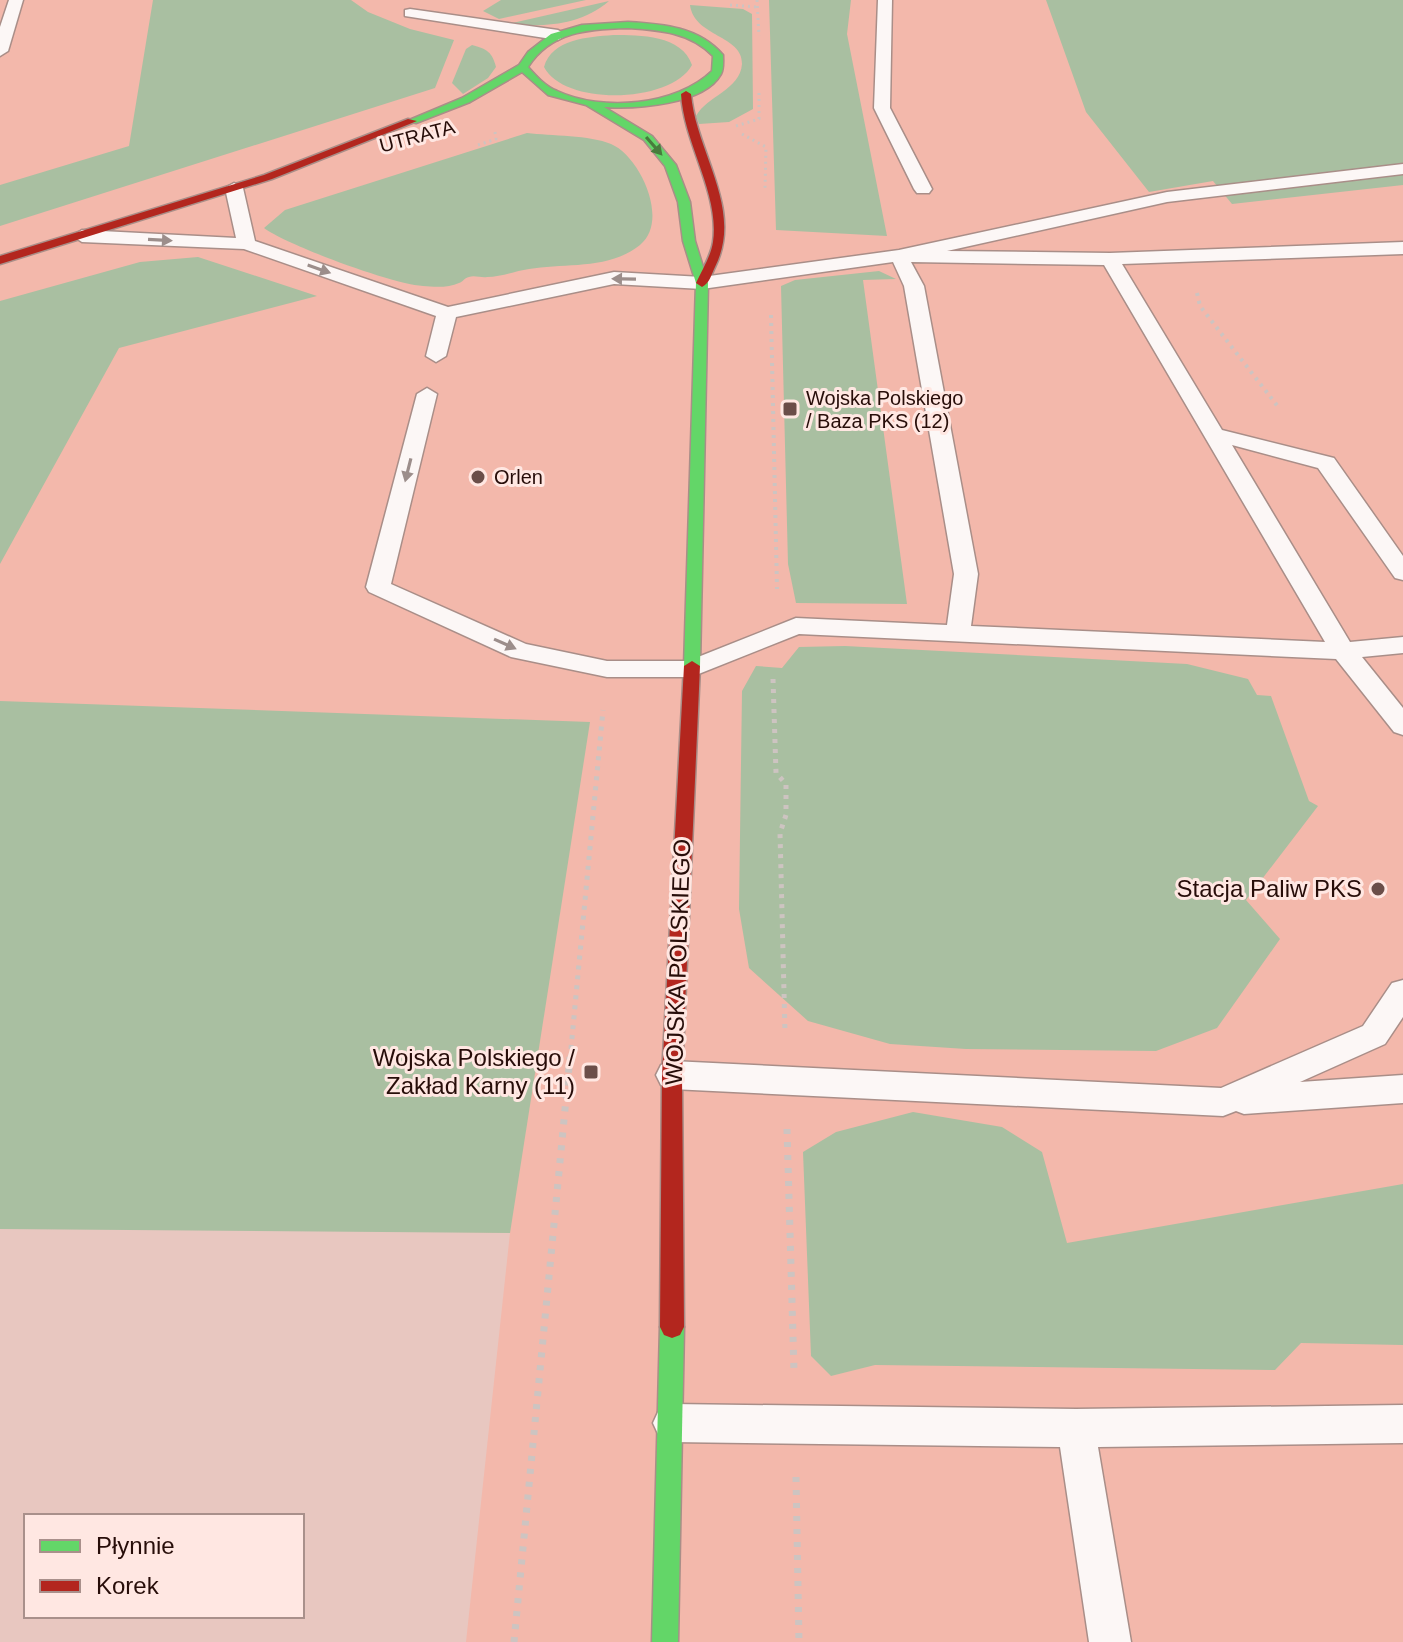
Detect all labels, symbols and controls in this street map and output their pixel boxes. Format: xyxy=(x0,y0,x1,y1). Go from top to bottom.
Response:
street label: UTRATA xyxy=(377,115,458,157)
one-way arrow xyxy=(645,135,662,155)
one-way arrow xyxy=(148,233,173,246)
one-way arrow xyxy=(308,264,332,276)
one-way arrow xyxy=(611,272,636,285)
place label: Wojska Polskiego / Baza PKS (12) xyxy=(806,387,963,432)
marker: Wojska Polskiego / Baza PKS (12) xyxy=(781,400,799,418)
one-way arrow xyxy=(401,457,413,482)
place label: Orlen xyxy=(494,466,543,488)
marker: Orlen xyxy=(469,468,487,486)
one-way arrow xyxy=(493,637,517,651)
street label: WOJSKA POLSKIEGO xyxy=(660,838,695,1086)
place label: Stacja Paliw PKS xyxy=(1177,875,1362,902)
marker: Stacja Paliw PKS xyxy=(1369,880,1387,898)
place label: Wojska Polskiego / Zakład Karny (11) xyxy=(373,1044,575,1099)
marker: Wojska Polskiego / Zakład Karny (11) xyxy=(582,1063,600,1081)
legend xyxy=(24,1514,304,1618)
text: Płynnie xyxy=(96,1532,175,1559)
text: Korek xyxy=(96,1572,160,1599)

